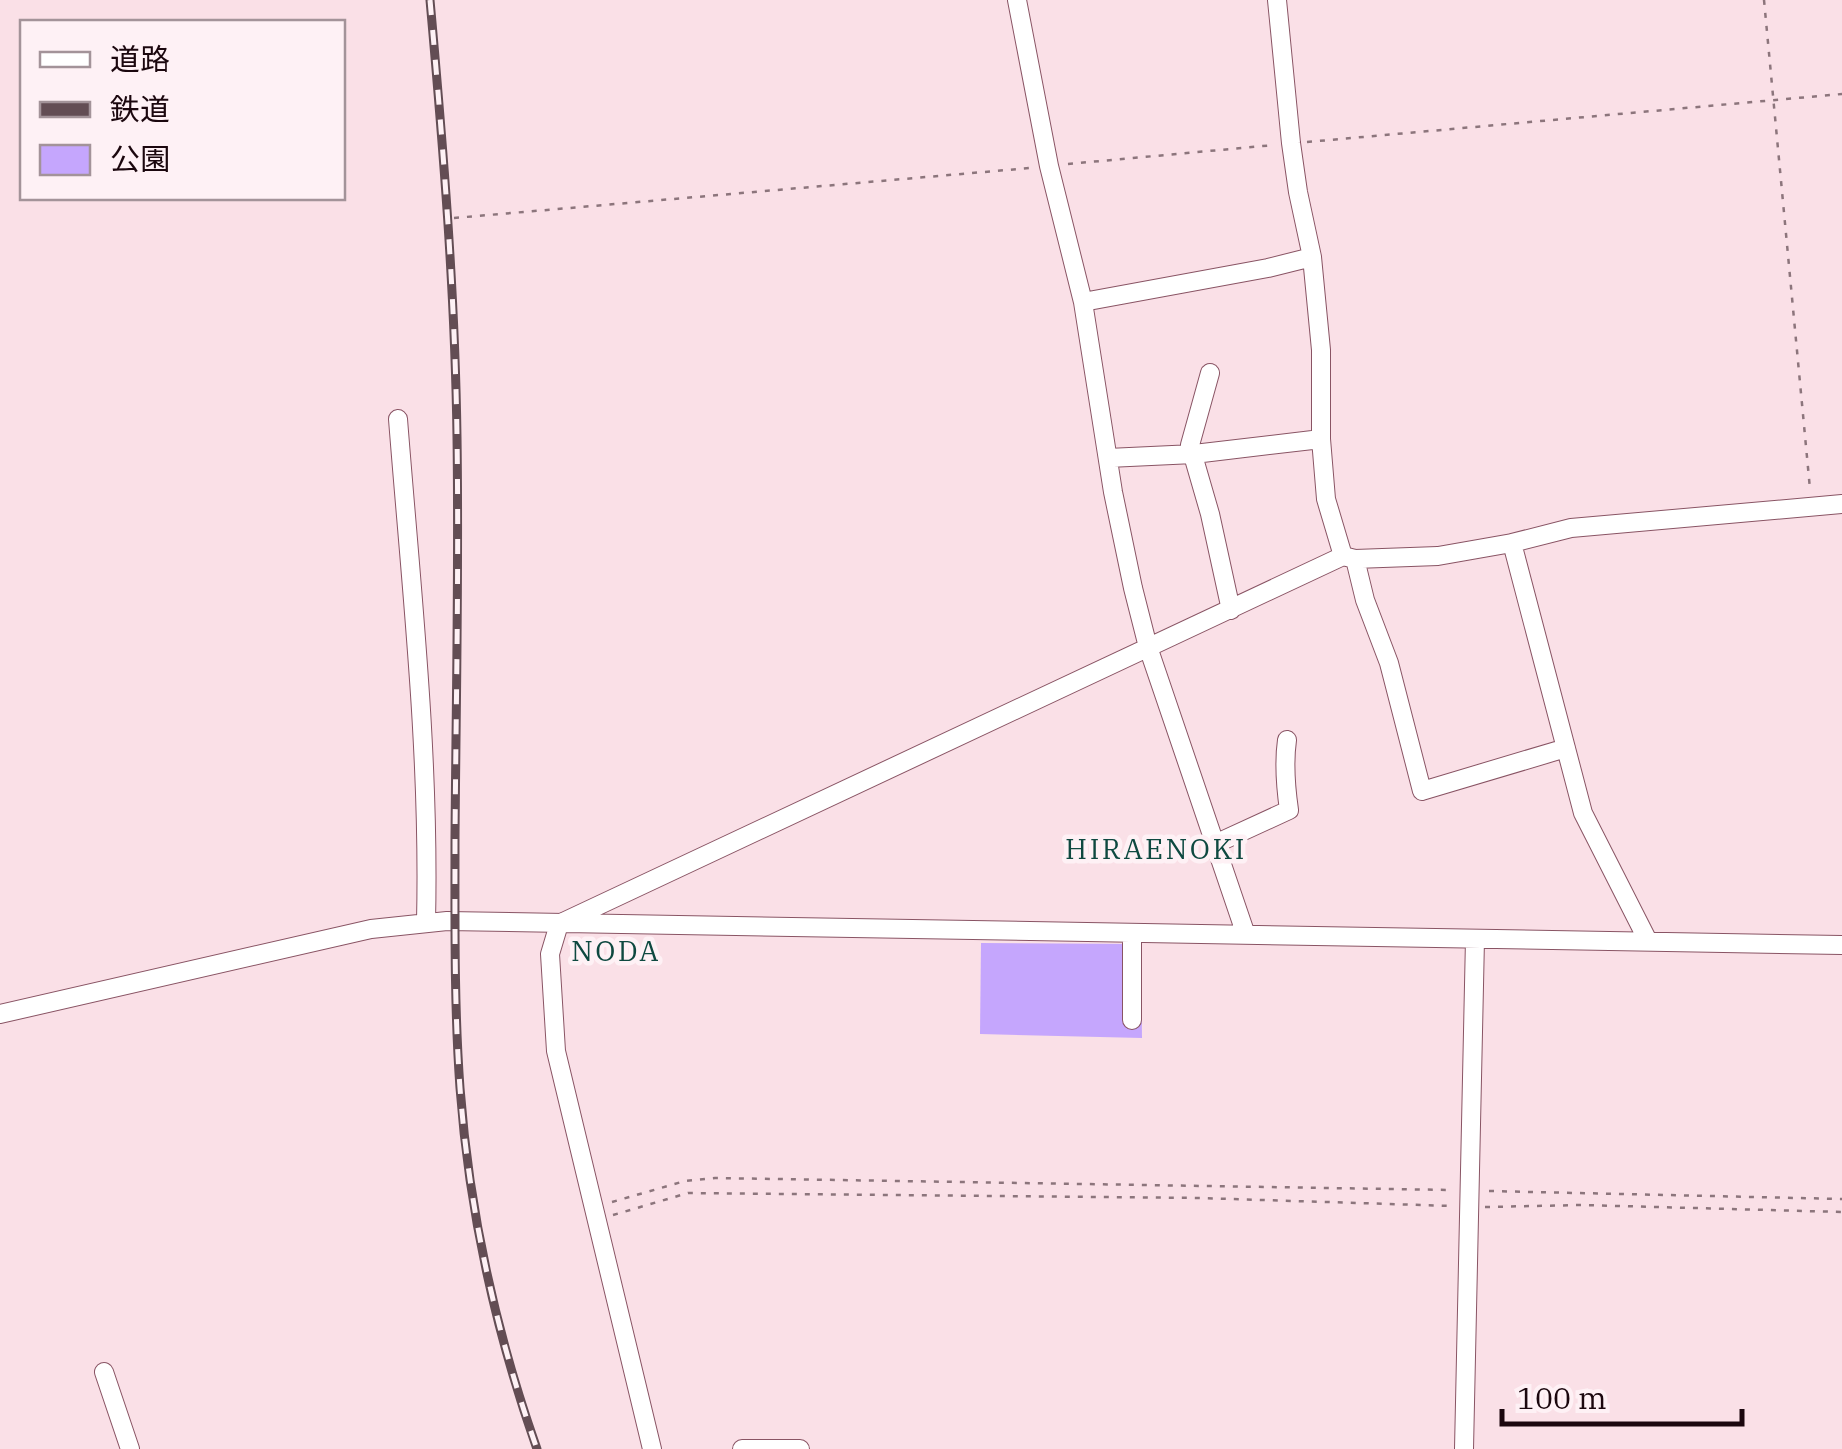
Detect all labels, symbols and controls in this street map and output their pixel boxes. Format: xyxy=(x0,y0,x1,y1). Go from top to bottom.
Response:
legend xyxy=(20,20,345,200)
text: 道路 xyxy=(110,39,170,78)
text: 鉄道 xyxy=(110,89,170,128)
text: 公園 xyxy=(110,139,170,178)
district label: HIRAENOKI xyxy=(1065,830,1247,867)
district label: NODA xyxy=(571,932,661,969)
scale bar xyxy=(1502,1364,1742,1426)
text: 100 m xyxy=(1517,1378,1607,1417)

